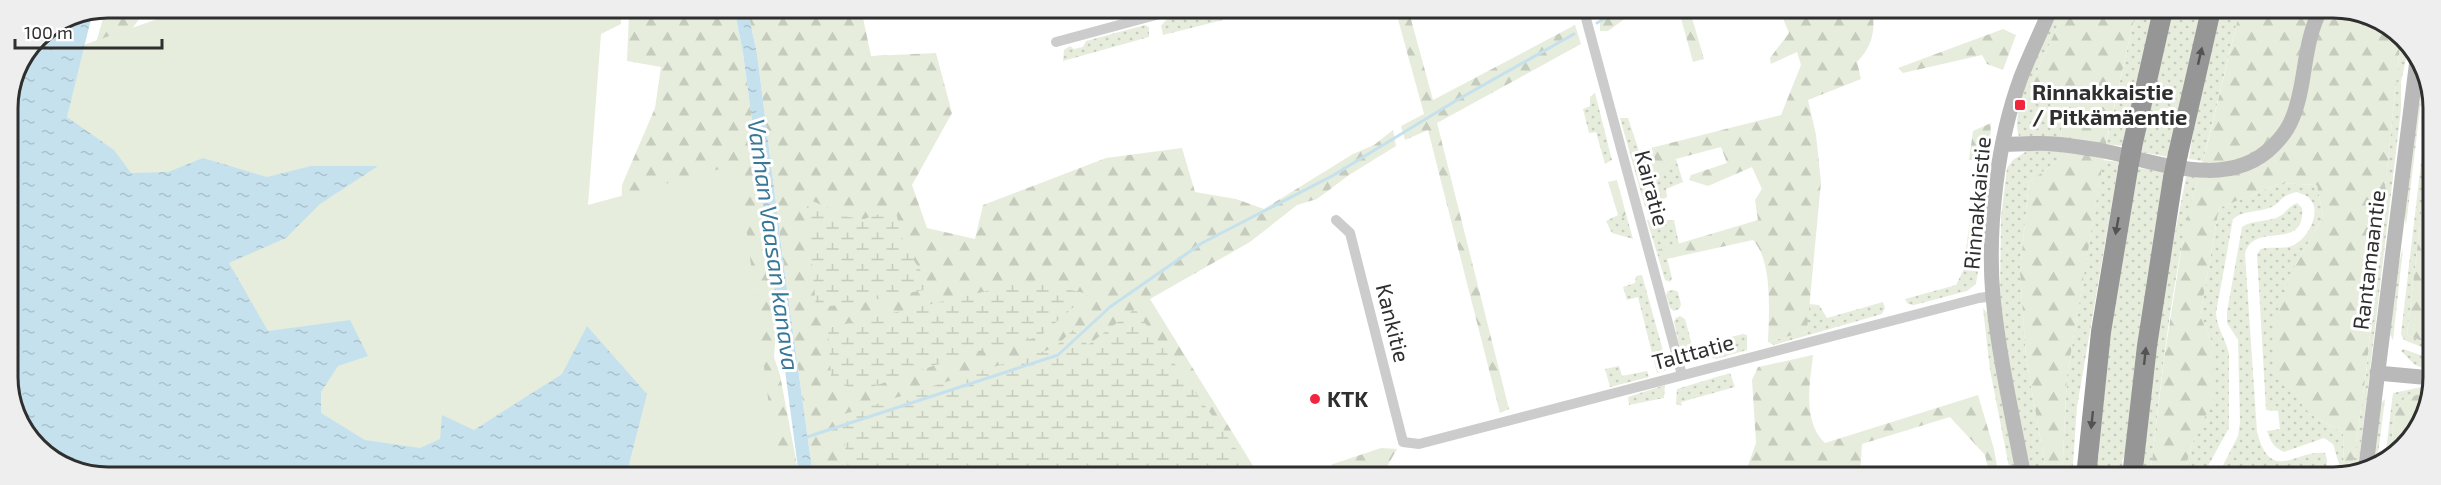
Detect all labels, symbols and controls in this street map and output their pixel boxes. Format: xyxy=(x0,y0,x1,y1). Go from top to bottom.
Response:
scale bar xyxy=(15,12,162,50)
text: 100 m xyxy=(24,21,73,43)
one-way arrow xyxy=(2196,47,2206,66)
place label: Rinnakkaistie / Pitkämäentie xyxy=(2032,78,2188,129)
marker: Rinnakkaistie / Pitkämäentie xyxy=(2013,98,2027,112)
water label: Vanhan Vaasan kanava xyxy=(742,117,807,373)
street label: Rinnakkaistie xyxy=(1957,135,1995,271)
street label: Kairatie xyxy=(1630,147,1675,228)
street label: Rantamaantie xyxy=(2347,188,2389,331)
one-way arrow xyxy=(2112,217,2121,236)
street label: Kankitie xyxy=(1372,281,1416,365)
street label: Talttatie xyxy=(1649,328,1737,374)
one-way arrow xyxy=(2141,347,2150,366)
place label: KTK xyxy=(1327,385,1368,411)
marker: KTK xyxy=(1308,392,1322,406)
one-way arrow xyxy=(2087,410,2097,429)

